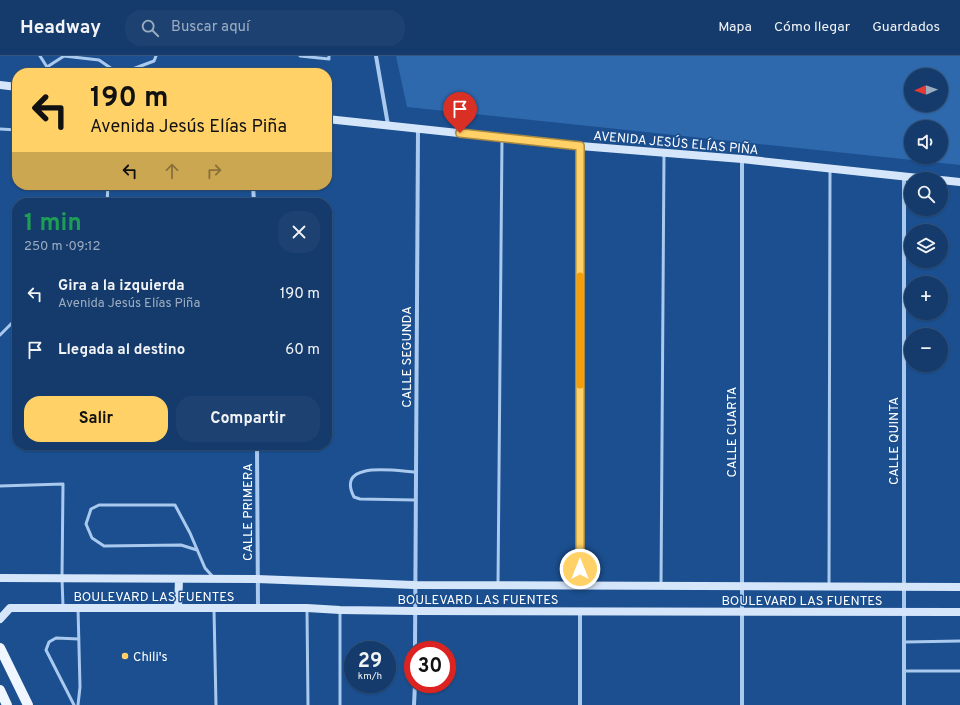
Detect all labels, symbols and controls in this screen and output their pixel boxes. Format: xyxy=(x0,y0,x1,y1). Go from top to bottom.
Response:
search box xyxy=(125,10,405,46)
text: Headway xyxy=(20,16,101,40)
icon: search xyxy=(139,17,161,39)
text: Buscar aquí xyxy=(171,18,250,37)
text: Mapa xyxy=(718,19,752,36)
text: Cómo llegar xyxy=(774,19,850,36)
text: Guardados xyxy=(872,19,940,36)
north arrow xyxy=(904,68,948,112)
map controls xyxy=(904,68,948,372)
text: 190 m xyxy=(90,81,168,117)
icon: left xyxy=(24,84,76,136)
pin xyxy=(443,92,477,133)
icon: arrive xyxy=(449,98,471,120)
text: Avenida Jesús Elías Piña xyxy=(90,116,287,139)
button: sound xyxy=(904,120,948,164)
street label: AVENIDA JESÚS ELÍAS PIÑA xyxy=(593,127,759,159)
icon: left xyxy=(119,160,141,182)
icon: ahead xyxy=(161,160,183,182)
icon: right xyxy=(203,160,225,182)
button: search xyxy=(904,172,948,216)
text: 1 min xyxy=(24,209,82,239)
button: close xyxy=(278,211,320,253)
button: layers xyxy=(904,224,948,268)
text: 250 m · 09:12 xyxy=(24,239,100,255)
button: + xyxy=(904,276,948,320)
text: Gira a la izquierda xyxy=(58,277,185,296)
icon: left xyxy=(24,283,46,305)
text: 190 m xyxy=(280,285,320,304)
text: Avenida Jesús Elías Piña xyxy=(58,296,200,312)
street label: CALLE SEGUNDA xyxy=(400,306,416,408)
button: − xyxy=(904,328,948,372)
icon: arrive xyxy=(24,339,46,361)
text: Llegada al destino xyxy=(58,341,185,360)
text: 60 m xyxy=(285,341,320,360)
street label: CALLE CUARTA xyxy=(725,386,741,477)
button: Salir xyxy=(24,396,168,442)
button: Compartir xyxy=(176,396,320,442)
street label: CALLE QUINTA xyxy=(887,397,903,485)
street label: CALLE PRIMERA xyxy=(241,463,257,561)
position arrow xyxy=(559,548,601,590)
street label: BOULEVARD LAS FUENTES xyxy=(73,590,235,606)
street label: BOULEVARD LAS FUENTES xyxy=(397,593,559,609)
street label: BOULEVARD LAS FUENTES xyxy=(721,594,883,610)
speed limit sign: 30 xyxy=(404,641,456,693)
text: 29 xyxy=(358,649,382,675)
place label: Chili's xyxy=(133,650,168,666)
marker: Chili's xyxy=(120,651,130,661)
text: km/h xyxy=(358,670,382,683)

